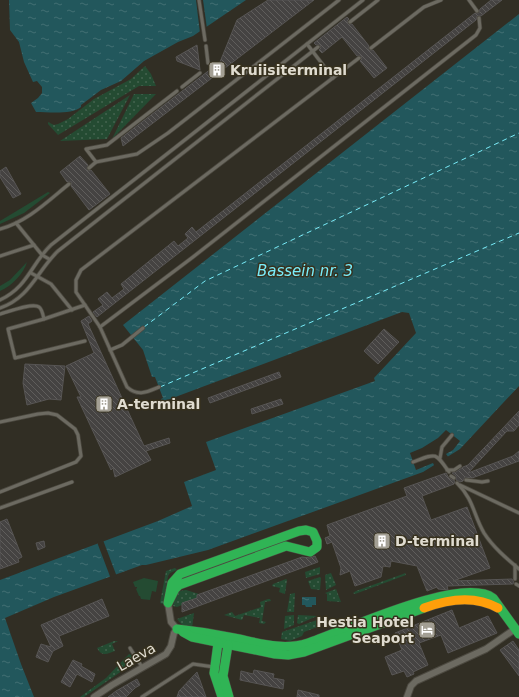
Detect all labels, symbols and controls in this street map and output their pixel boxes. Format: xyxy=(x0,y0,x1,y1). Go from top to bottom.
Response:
building icon: Kruiisiterminal xyxy=(207,60,227,80)
place label: Kruiisiterminal xyxy=(230,62,347,78)
water label: Bassein nr. 3 xyxy=(257,262,353,280)
building icon: A-terminal xyxy=(94,394,114,414)
place label: A-terminal xyxy=(117,396,200,412)
building icon: D-terminal xyxy=(372,531,392,551)
place label: D-terminal xyxy=(395,533,479,549)
place label: Hestia Hotel Seaport xyxy=(316,614,414,646)
hotel icon: Hestia Hotel Seaport xyxy=(417,620,437,640)
street label: Laeva xyxy=(114,640,158,674)

